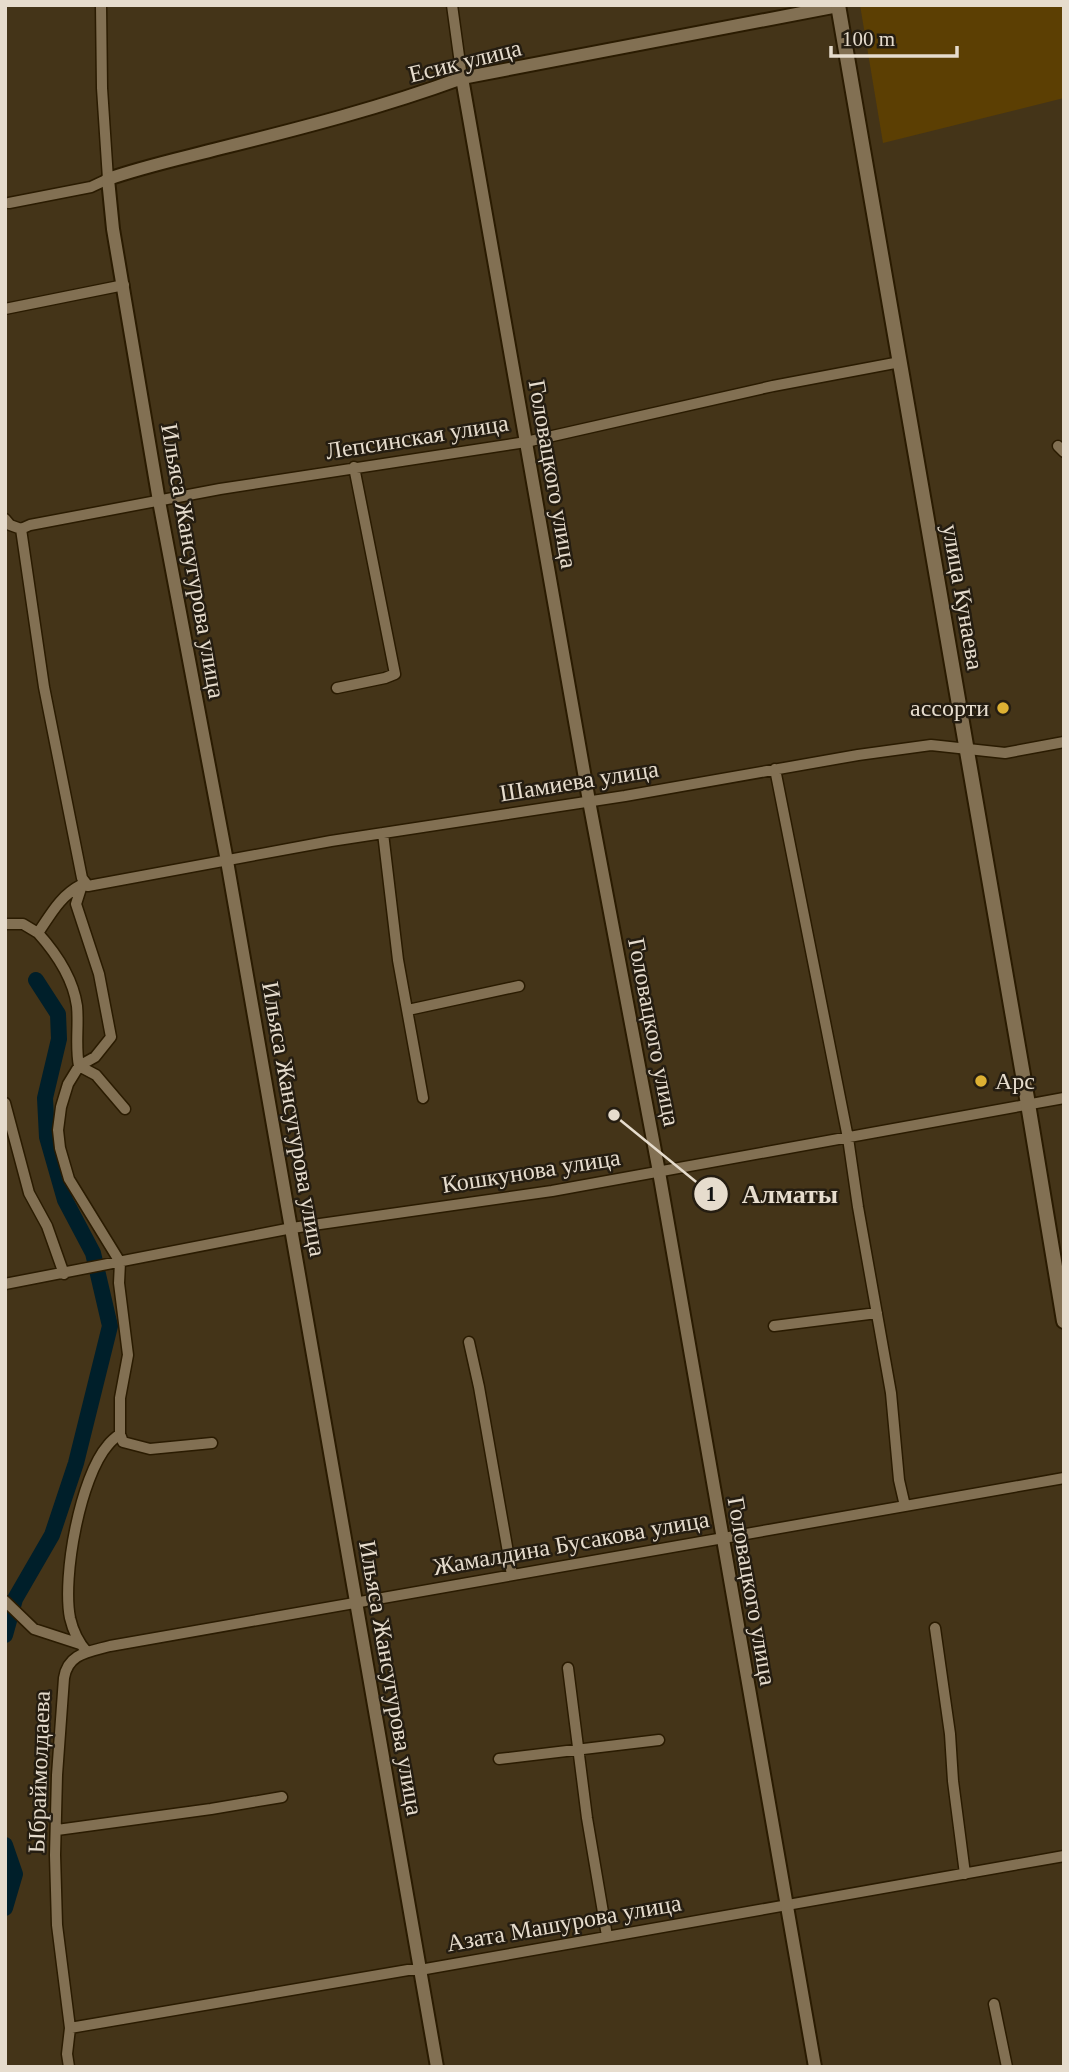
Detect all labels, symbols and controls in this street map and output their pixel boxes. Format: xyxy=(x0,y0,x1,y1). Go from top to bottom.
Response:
scale bar xyxy=(831,14,957,58)
text: 100 m xyxy=(842,27,895,51)
street label: Есик улица xyxy=(406,34,524,88)
street label: Головацкого улица xyxy=(524,378,582,571)
street label: Лепсинская улица xyxy=(324,410,511,464)
street label: Ильяса Жансугурова улица xyxy=(156,422,230,701)
street label: улица Кунаева xyxy=(937,522,989,672)
place label: ассорти xyxy=(910,695,989,721)
marker: ассорти xyxy=(995,700,1011,716)
street label: Шамиева улица xyxy=(498,756,661,806)
street label: Головацкого улица xyxy=(623,936,685,1129)
street label: Ильяса Жансугурова улица xyxy=(257,980,331,1259)
place label: Арс xyxy=(995,1068,1035,1094)
marker: Арс xyxy=(973,1073,989,1089)
street label: Кошкунова улица xyxy=(440,1144,622,1198)
callout: Алматы xyxy=(693,1170,852,1217)
text: Алматы xyxy=(742,1180,838,1209)
text: 1 xyxy=(706,1182,716,1206)
street label: Головацкого улица xyxy=(723,1495,781,1688)
street label: Жамалдина Бусакова улица xyxy=(431,1506,712,1580)
street label: Ильяса Жансугурова улица xyxy=(354,1539,428,1818)
street label: Ыбраймолдаева xyxy=(23,1690,55,1854)
street label: Азата Машурова улица xyxy=(445,1890,684,1956)

